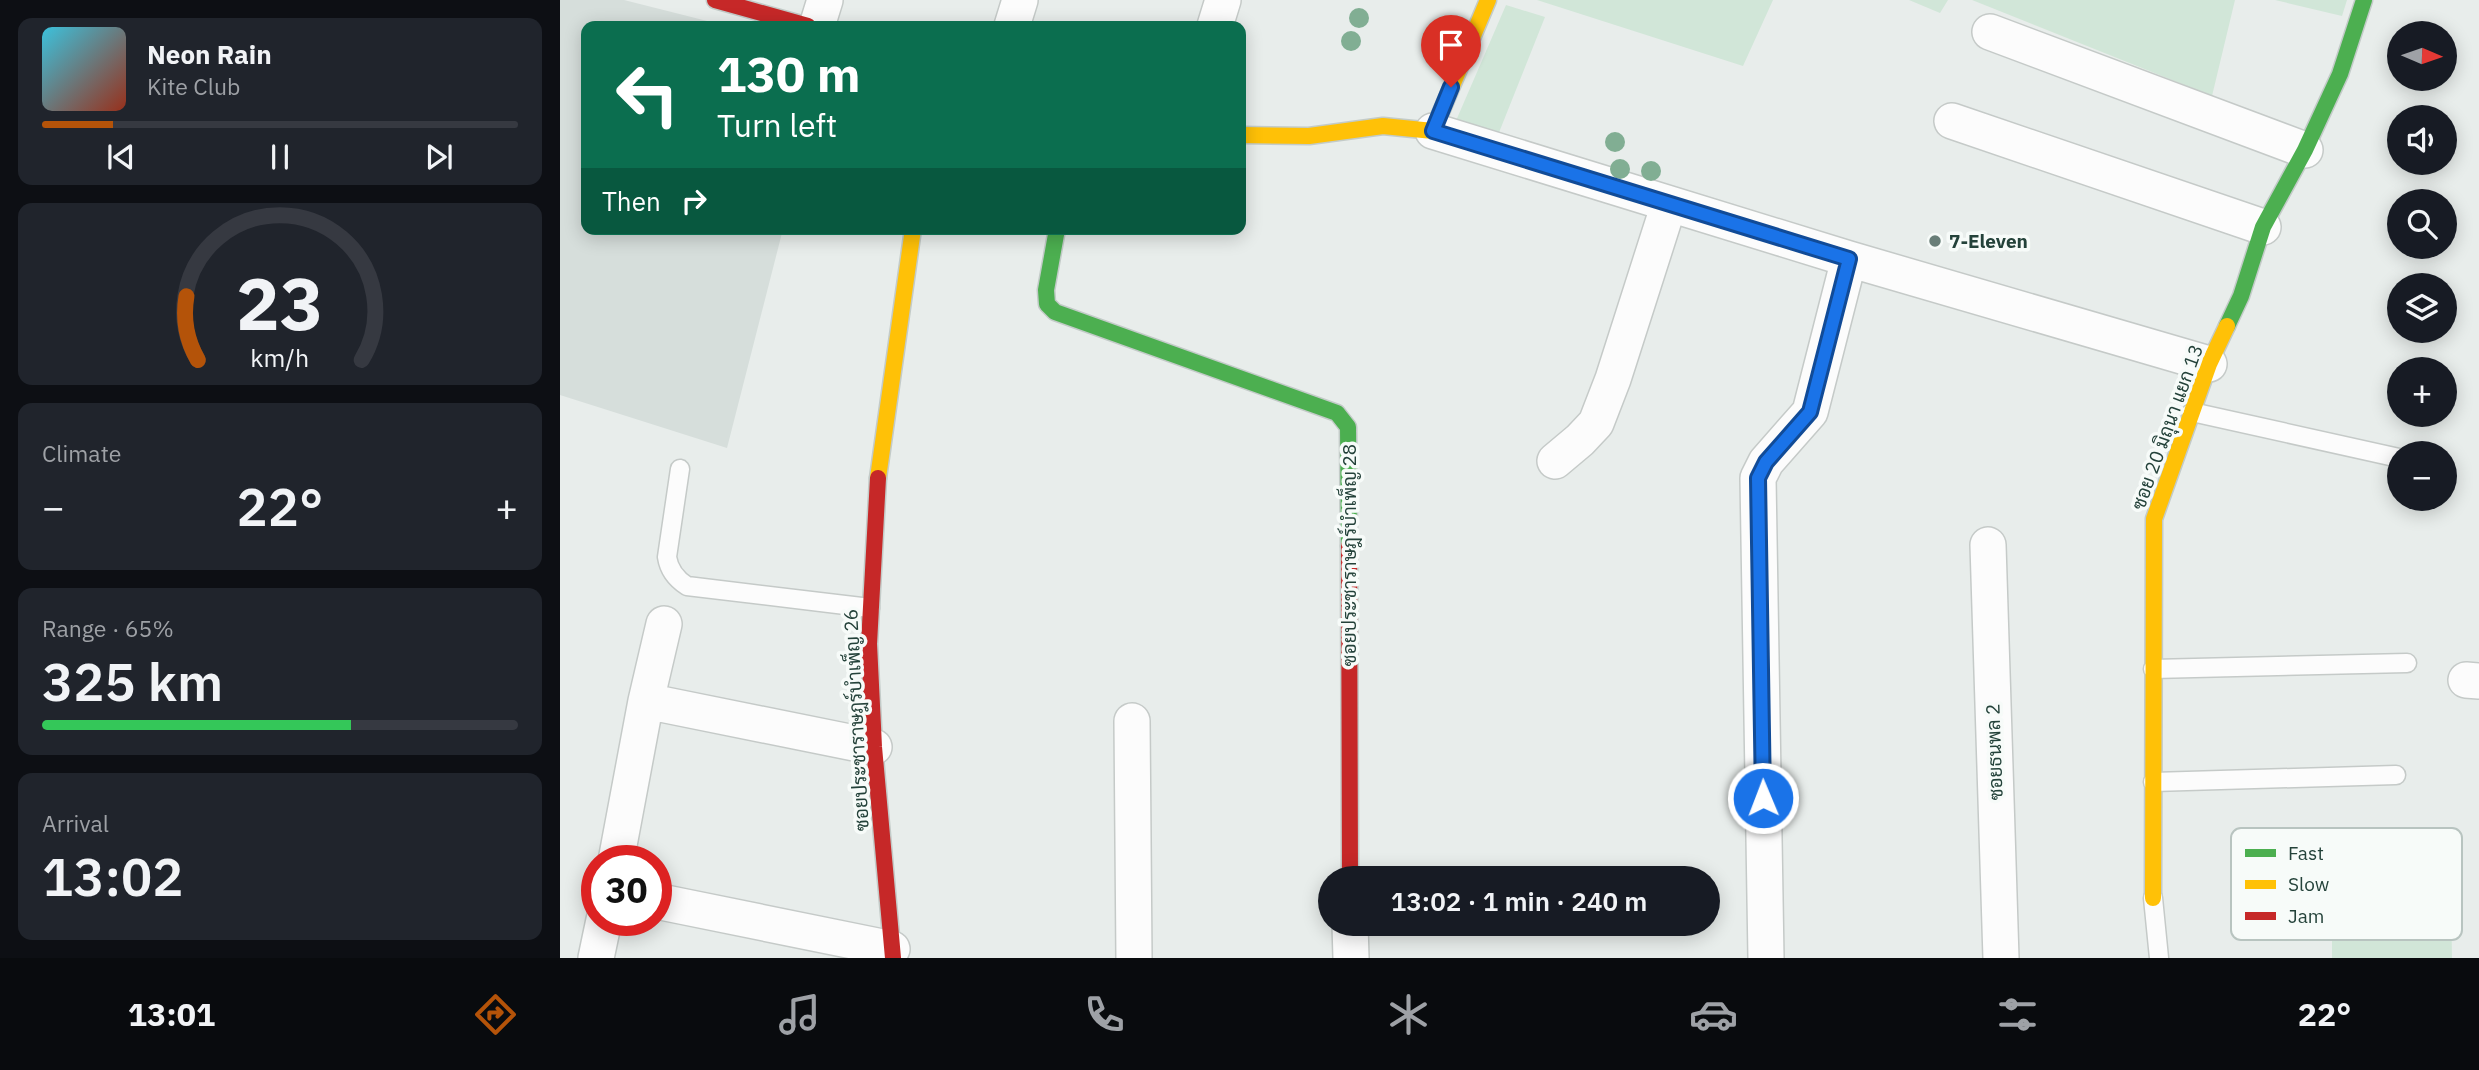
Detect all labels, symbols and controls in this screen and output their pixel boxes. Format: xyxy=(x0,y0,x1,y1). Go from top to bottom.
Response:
pin xyxy=(1421,15,1481,87)
north arrow xyxy=(2387,21,2457,91)
map controls xyxy=(2387,21,2457,511)
icon: arrive xyxy=(1432,26,1470,64)
text: Neon Rain xyxy=(147,37,272,71)
text: 130 m xyxy=(717,42,861,105)
icon: left xyxy=(602,49,693,140)
text: Kite Club xyxy=(147,71,240,101)
text: Turn left xyxy=(717,104,837,146)
button: sound xyxy=(2387,105,2457,175)
icon: previous xyxy=(102,138,140,176)
icon: pause xyxy=(261,138,299,176)
icon: next xyxy=(420,138,458,176)
icon: right xyxy=(675,182,713,220)
text: Then xyxy=(602,184,661,218)
button: search xyxy=(2387,189,2457,259)
place label: 7-Eleven xyxy=(1949,229,2028,253)
marker: 7-Eleven xyxy=(1927,233,1943,249)
text: 23 xyxy=(236,255,324,350)
button: layers xyxy=(2387,273,2457,343)
text: km/h xyxy=(251,341,309,374)
street label: ซอย 20 มิถุนา แยก 13 xyxy=(2126,341,2209,513)
button: + xyxy=(2387,357,2457,427)
text: Climate xyxy=(42,438,121,468)
button: − xyxy=(2387,441,2457,511)
street label: ซอยประชาราษฎร์บำเพ็ญ 28 xyxy=(1336,444,1362,666)
text: 22° xyxy=(237,473,323,540)
text: − xyxy=(42,482,65,531)
text: + xyxy=(495,482,518,531)
street label: ซอยประชาราษฎร์บำเพ็ญ 26 xyxy=(837,608,875,832)
text: Range · 65% xyxy=(42,613,174,643)
text: 325 km xyxy=(42,648,223,715)
street label: ซอยธนพล 2 xyxy=(1980,703,2008,801)
position arrow xyxy=(1726,761,1800,835)
text: Arrival xyxy=(42,808,109,838)
legend xyxy=(2231,828,2462,940)
text: Fast xyxy=(2288,841,2324,865)
text: 13:02 xyxy=(42,843,183,910)
speed limit sign: 30 xyxy=(581,845,672,936)
text: Slow xyxy=(2288,872,2329,896)
text: 13:02 · 1 min · 240 m xyxy=(1391,884,1647,918)
text: Jam xyxy=(2288,904,2324,928)
icon: directions xyxy=(471,990,520,1039)
icon: music xyxy=(775,990,824,1039)
icon: phone xyxy=(1080,990,1129,1039)
icon: climate xyxy=(1384,990,1433,1039)
icon: car xyxy=(1689,990,1738,1039)
icon: filters xyxy=(1993,990,2042,1039)
text: 13:01 xyxy=(128,993,215,1035)
text: 22° xyxy=(2298,993,2351,1035)

